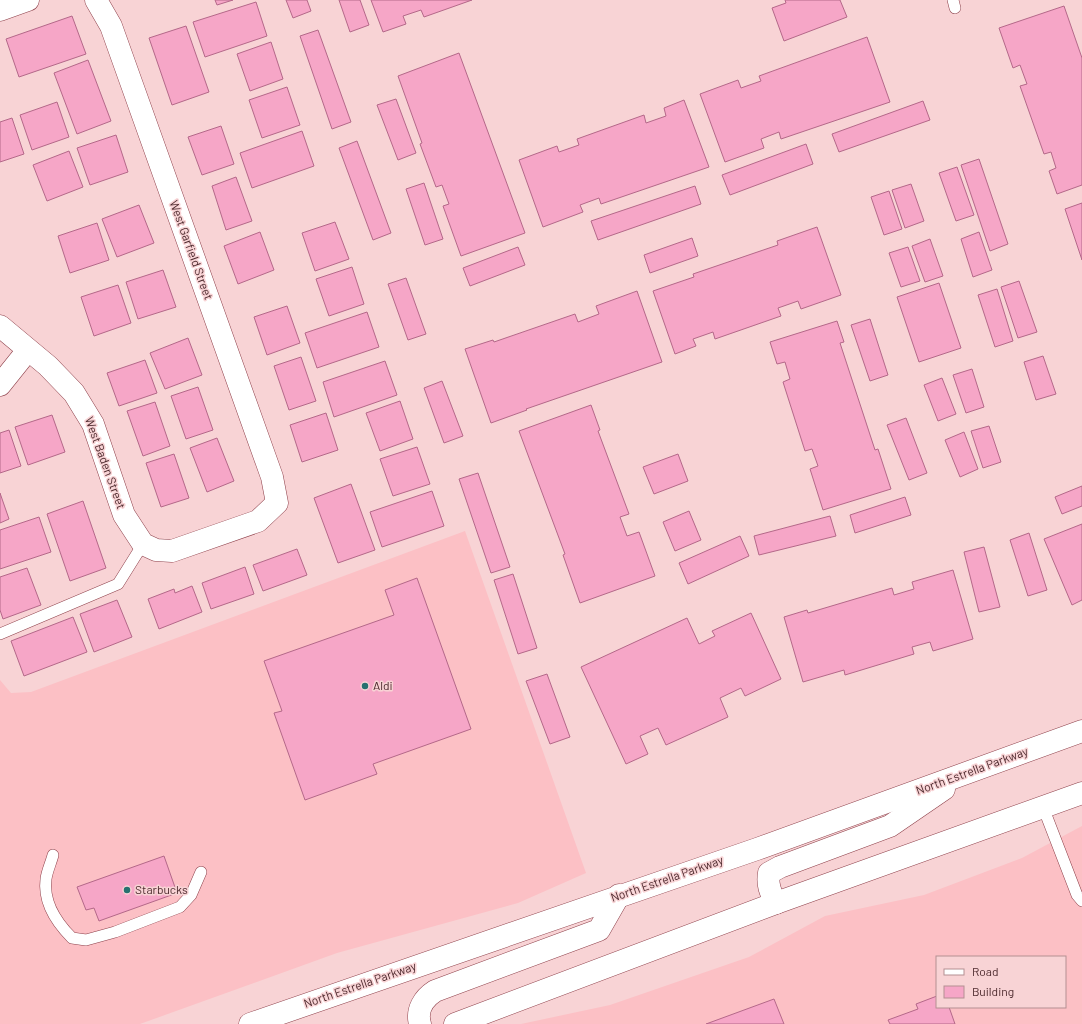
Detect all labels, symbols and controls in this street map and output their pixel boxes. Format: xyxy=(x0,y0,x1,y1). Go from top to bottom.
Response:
street label: West Garfield Street xyxy=(167,198,216,301)
street label: West Baden Street xyxy=(83,415,129,511)
place label: Aldi xyxy=(373,678,393,692)
marker: Aldi xyxy=(360,681,370,691)
street label: North Estrella Parkway xyxy=(914,743,1030,797)
street label: North Estrella Parkway xyxy=(608,852,725,904)
place label: Starbucks xyxy=(135,882,188,896)
marker: Starbucks xyxy=(122,885,132,895)
legend xyxy=(936,956,1066,1008)
street label: North Estrella Parkway xyxy=(301,958,418,1010)
text: Road xyxy=(972,964,999,978)
text: Building xyxy=(972,984,1014,998)

